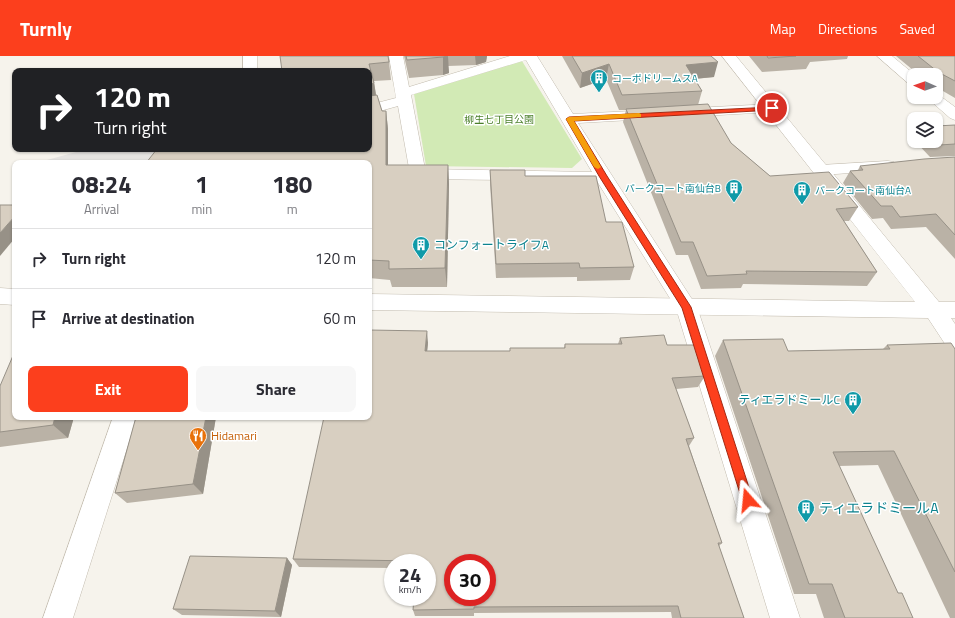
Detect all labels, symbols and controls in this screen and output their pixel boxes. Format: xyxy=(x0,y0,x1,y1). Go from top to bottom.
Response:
text: Turnly xyxy=(20,14,72,43)
text: Map xyxy=(770,18,796,39)
text: Directions xyxy=(818,18,877,39)
text: Saved xyxy=(899,18,935,39)
building icon: コーポドリームスA xyxy=(589,68,609,93)
north arrow xyxy=(907,68,943,104)
map controls xyxy=(907,68,943,148)
place label: コーポドリームスA xyxy=(612,71,698,86)
text: 120 m xyxy=(94,75,171,118)
icon: right xyxy=(28,84,80,136)
pin xyxy=(755,91,789,125)
icon: arrive xyxy=(761,97,783,119)
park label: 柳生七丁目公園 xyxy=(464,112,534,127)
button: layers xyxy=(907,112,943,148)
text: Turn right xyxy=(94,114,167,141)
text: 08:24 xyxy=(72,166,132,202)
text: 1 xyxy=(195,166,209,202)
text: 180 xyxy=(272,166,312,202)
building icon: パークコート南仙台B xyxy=(724,178,744,203)
building icon: パークコート南仙台A xyxy=(792,180,812,205)
place label: パークコート南仙台B xyxy=(625,181,721,196)
place label: パークコート南仙台A xyxy=(815,183,911,198)
text: Arrival xyxy=(84,199,119,219)
text: min xyxy=(191,199,212,219)
text: m xyxy=(287,199,298,219)
building icon: コンフォートライフA xyxy=(411,235,431,260)
place label: コンフォートライフA xyxy=(434,235,549,254)
text: Turn right xyxy=(62,247,126,270)
text: 120 m xyxy=(315,247,356,270)
icon: right xyxy=(28,248,50,270)
text: Arrive at destination xyxy=(62,307,195,330)
text: 60 m xyxy=(323,307,356,330)
icon: arrive xyxy=(28,308,50,330)
button: Exit xyxy=(28,366,188,412)
button: Share xyxy=(196,366,356,412)
place label: ティエラドミールC xyxy=(738,390,840,409)
building icon: ティエラドミールC xyxy=(843,390,863,415)
restaurant icon: Hidamari xyxy=(188,426,208,451)
place label: Hidamari xyxy=(211,426,257,445)
position arrow xyxy=(727,479,769,521)
place label: ティエラドミールA xyxy=(819,497,939,518)
building icon: ティエラドミールA xyxy=(796,498,816,523)
speed limit sign: 30 xyxy=(444,554,496,606)
text: 24 xyxy=(399,559,421,590)
text: km/h xyxy=(399,582,421,597)

